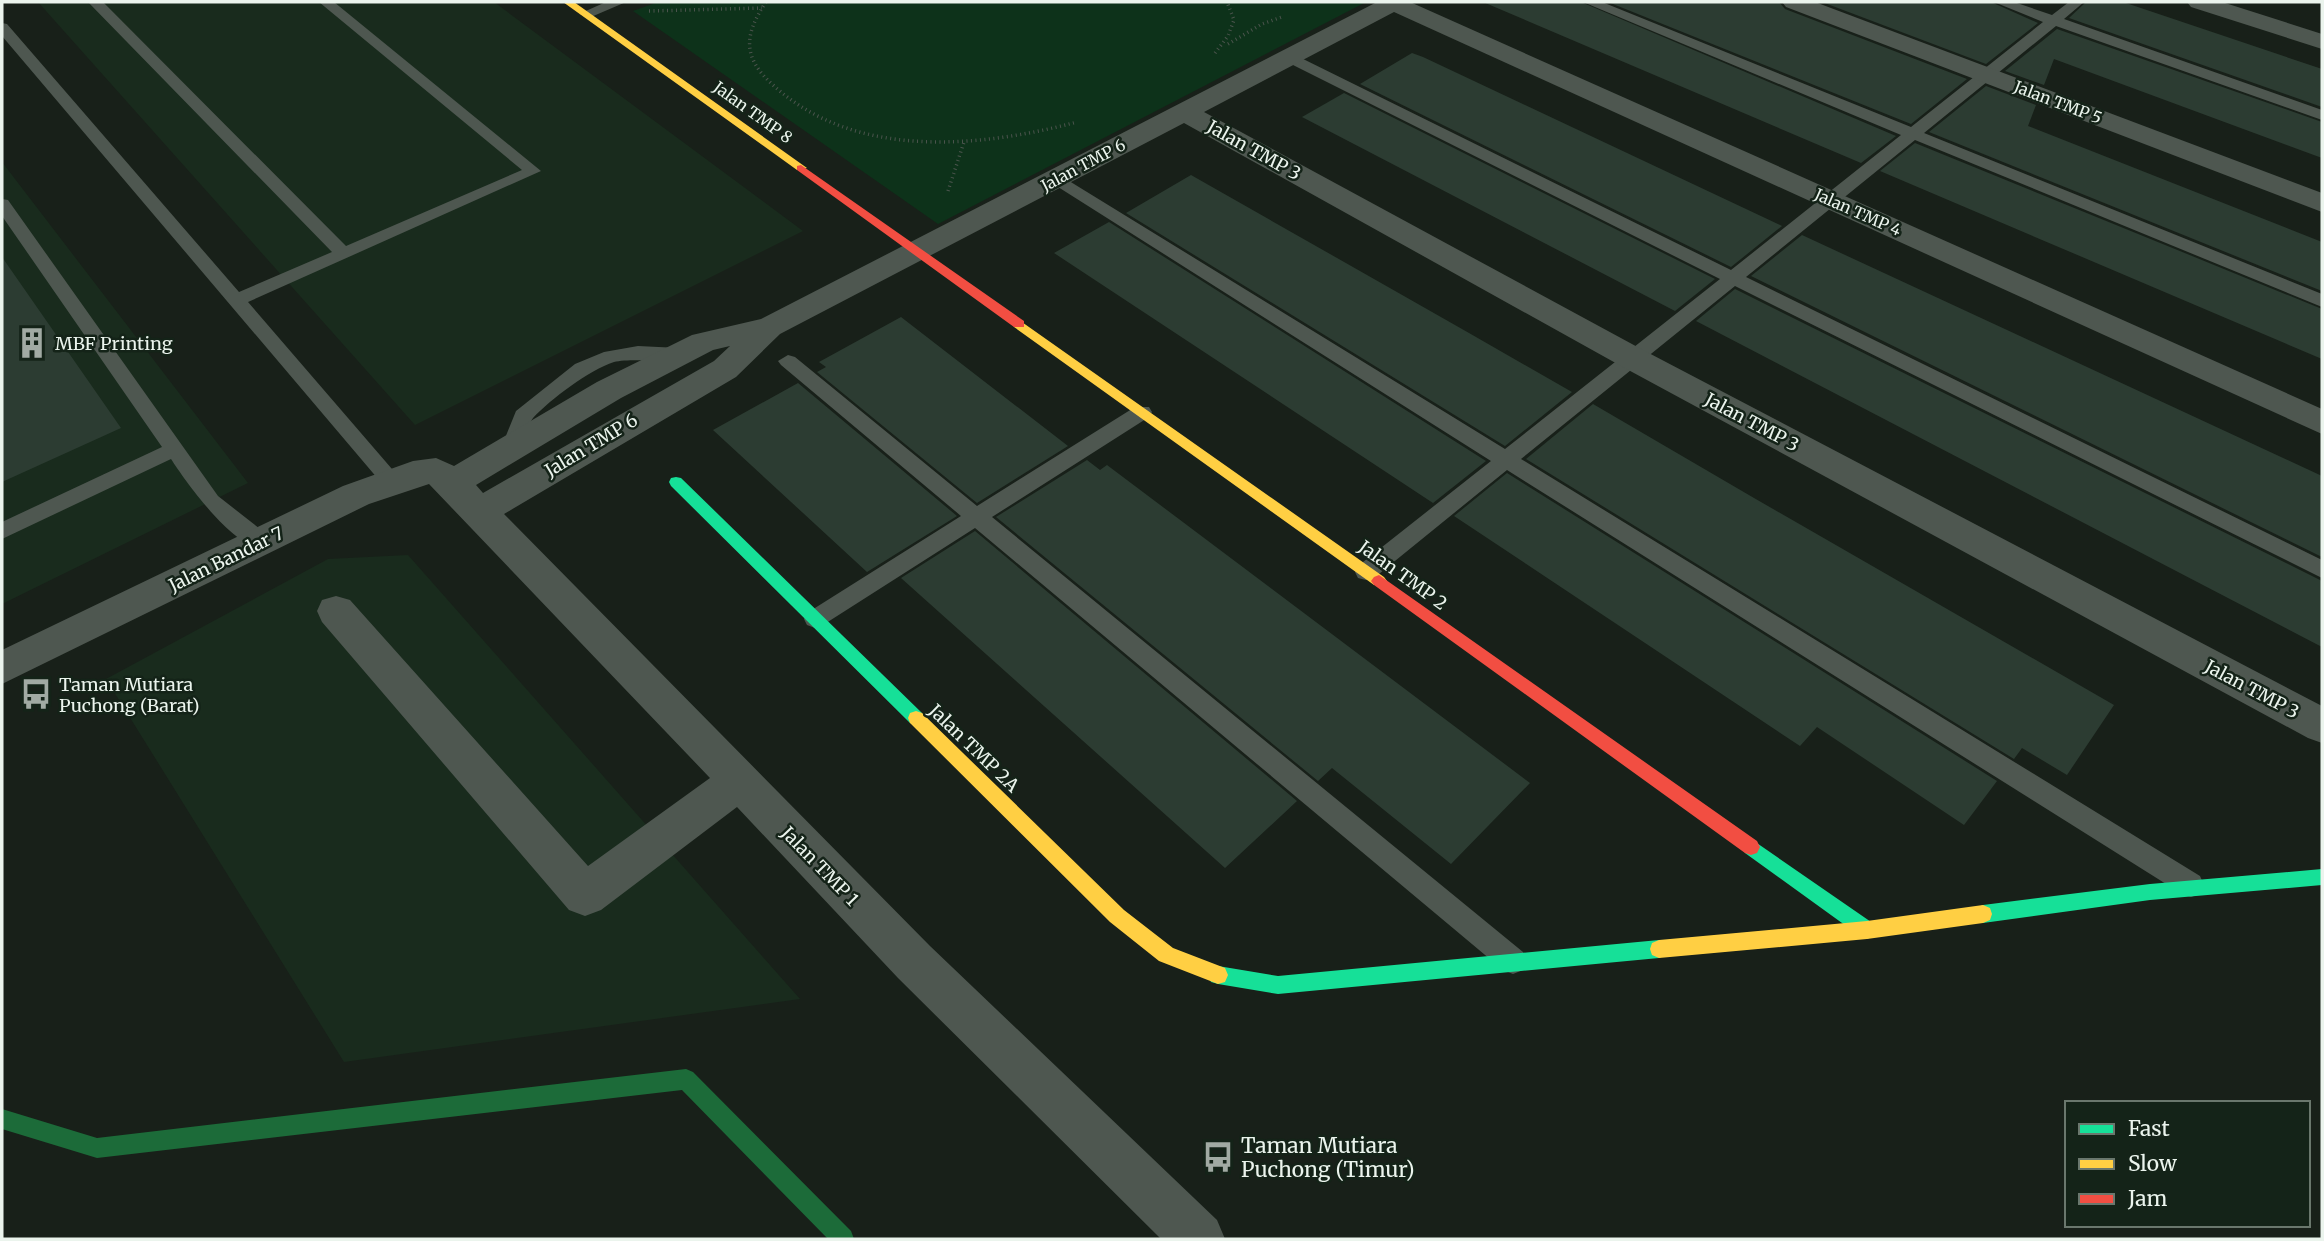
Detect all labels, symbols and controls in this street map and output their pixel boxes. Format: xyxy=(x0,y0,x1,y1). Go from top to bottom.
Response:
street label: Jalan TMP 8 xyxy=(709,76,796,147)
street label: Jalan TMP 5 xyxy=(2010,76,2105,128)
street label: Jalan TMP 3 xyxy=(1202,114,1305,185)
street label: Jalan TMP 6 xyxy=(1037,134,1129,196)
street label: Jalan TMP 4 xyxy=(1811,184,1905,240)
building icon: MBF Printing xyxy=(15,326,49,360)
place label: MBF Printing xyxy=(55,332,173,355)
street label: Jalan TMP 3 xyxy=(1700,387,1803,456)
street label: Jalan TMP 6 xyxy=(540,408,642,482)
street label: Jalan Bandar 7 xyxy=(164,521,287,597)
street label: Jalan TMP 2 xyxy=(1353,535,1452,615)
street label: Jalan TMP 3 xyxy=(2200,654,2303,723)
place label: Taman Mutiara Puchong (Barat) xyxy=(59,673,200,717)
bus stop icon: Taman Mutiara Puchong (Barat) xyxy=(19,677,53,711)
street label: Jalan TMP 2A xyxy=(923,698,1024,797)
street label: Jalan TMP 1 xyxy=(776,821,864,910)
legend xyxy=(2065,1101,2310,1227)
text: Fast xyxy=(2128,1115,2170,1142)
place label: Taman Mutiara Puchong (Timur) xyxy=(1241,1132,1415,1183)
bus stop icon: Taman Mutiara Puchong (Timur) xyxy=(1201,1140,1235,1174)
text: Slow xyxy=(2128,1150,2177,1177)
text: Jam xyxy=(2127,1185,2167,1212)

